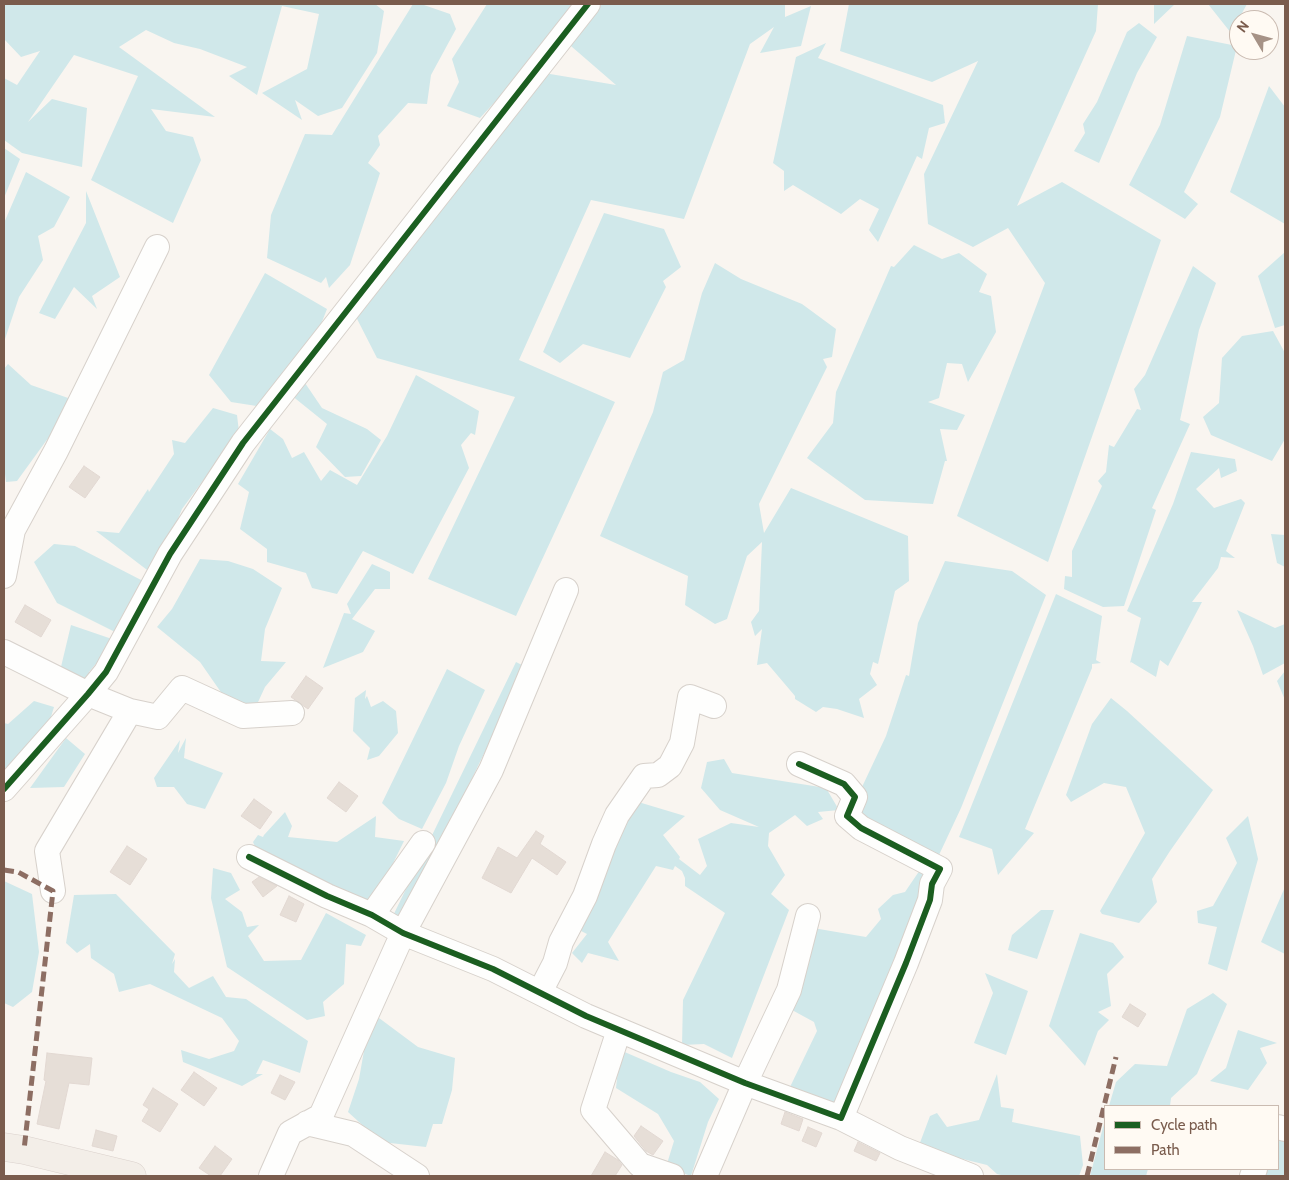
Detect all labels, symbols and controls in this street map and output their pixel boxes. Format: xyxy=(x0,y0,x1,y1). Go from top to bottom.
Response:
north arrow xyxy=(1229,10,1279,60)
text: N xyxy=(1233,17,1253,36)
legend xyxy=(1104,1105,1279,1170)
text: Cycle path xyxy=(1151,1116,1217,1134)
text: Path xyxy=(1151,1141,1180,1159)

